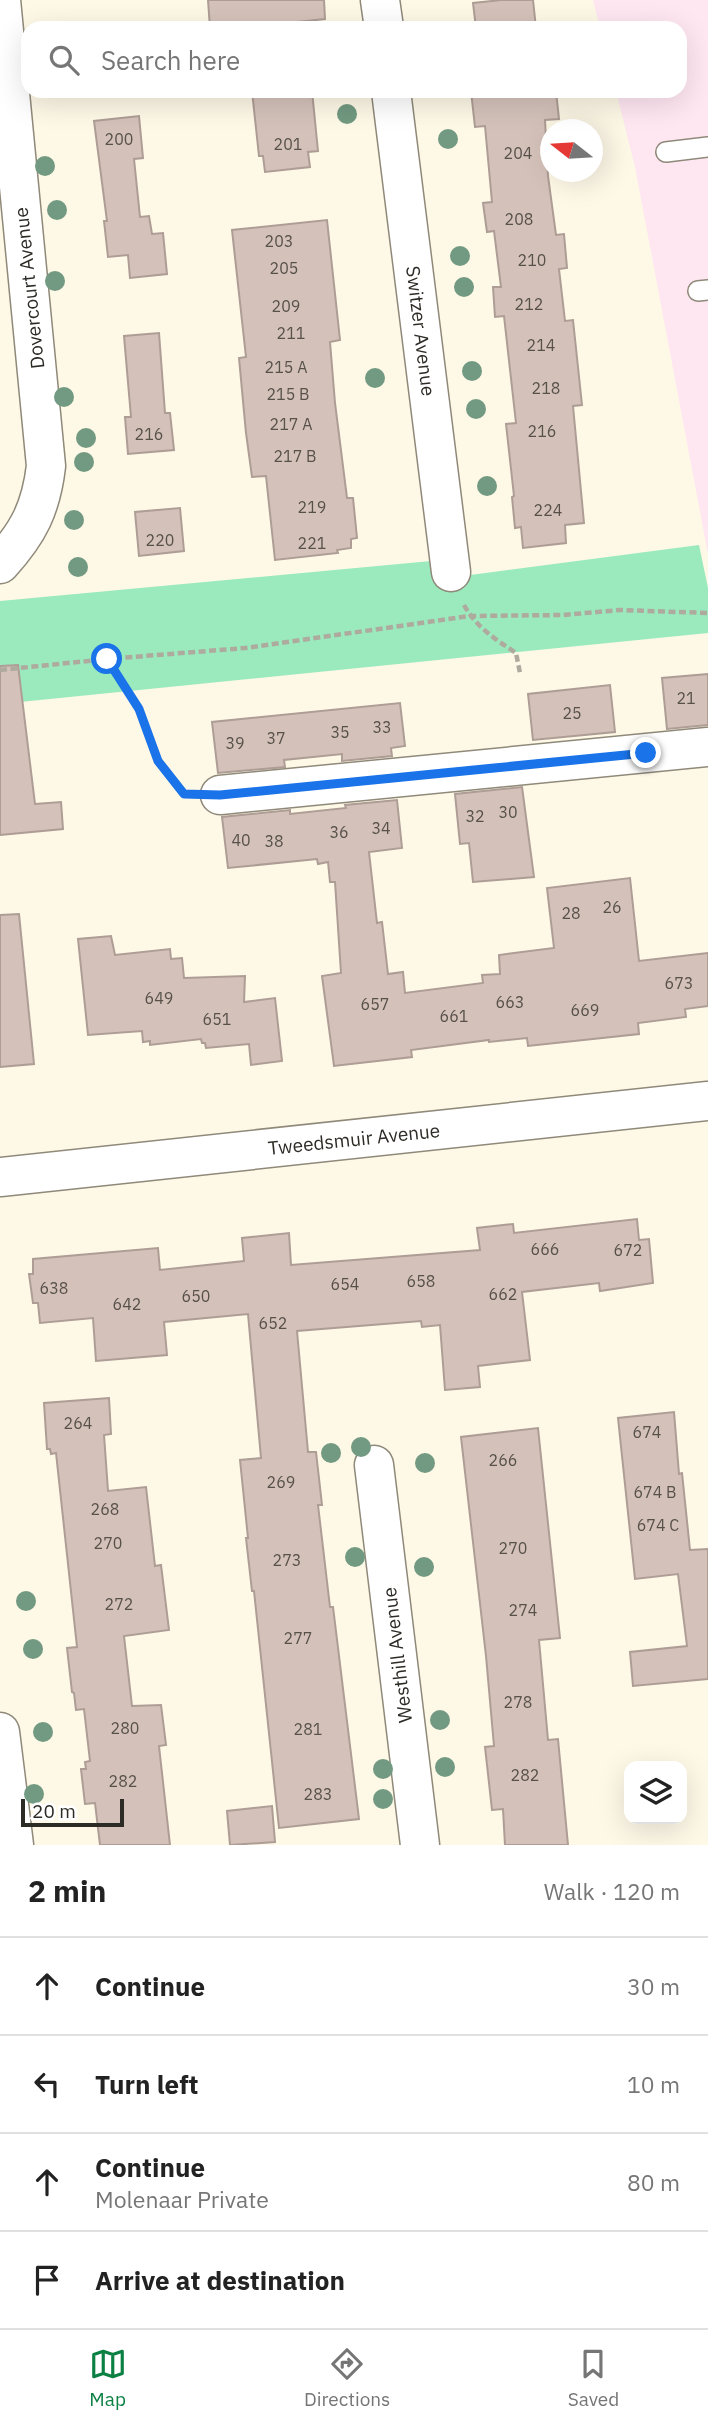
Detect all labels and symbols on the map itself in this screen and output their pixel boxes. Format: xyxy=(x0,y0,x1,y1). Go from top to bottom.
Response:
north arrow xyxy=(540,119,603,182)
house number: 200 xyxy=(105,129,133,149)
house number: 201 xyxy=(274,134,302,154)
house number: 204 xyxy=(504,143,532,163)
street label: Dovercourt Avenue xyxy=(9,206,49,370)
house number: 208 xyxy=(505,209,533,229)
house number: 203 xyxy=(265,231,293,251)
house number: 210 xyxy=(518,250,546,270)
house number: 205 xyxy=(270,258,298,278)
street label: Switzer Avenue xyxy=(401,265,441,397)
house number: 212 xyxy=(515,294,543,314)
house number: 209 xyxy=(272,296,300,316)
house number: 211 xyxy=(277,323,305,343)
house number: 214 xyxy=(527,335,555,355)
house number: 215 A xyxy=(265,357,307,377)
house number: 218 xyxy=(532,378,560,398)
house number: 215 B xyxy=(266,384,310,404)
house number: 217 A xyxy=(270,414,312,434)
house number: 216 xyxy=(528,421,556,441)
house number: 216 xyxy=(135,424,163,444)
house number: 217 B xyxy=(273,446,317,466)
house number: 219 xyxy=(298,497,326,517)
house number: 224 xyxy=(534,500,562,520)
house number: 220 xyxy=(146,530,174,550)
house number: 221 xyxy=(298,533,326,553)
route start xyxy=(91,643,122,674)
house number: 21 xyxy=(676,688,696,708)
house number: 25 xyxy=(562,703,582,723)
house number: 33 xyxy=(372,717,392,737)
house number: 35 xyxy=(330,722,350,742)
house number: 37 xyxy=(266,728,286,748)
house number: 39 xyxy=(225,733,245,753)
route end xyxy=(630,737,661,768)
house number: 30 xyxy=(498,802,518,822)
house number: 32 xyxy=(465,806,485,826)
house number: 34 xyxy=(371,818,391,838)
house number: 36 xyxy=(329,822,349,842)
house number: 40 xyxy=(231,830,251,850)
house number: 38 xyxy=(264,831,284,851)
house number: 26 xyxy=(602,897,622,917)
house number: 28 xyxy=(561,903,581,923)
house number: 673 xyxy=(665,973,693,993)
house number: 649 xyxy=(145,988,173,1008)
house number: 663 xyxy=(496,992,524,1012)
house number: 657 xyxy=(361,994,389,1014)
house number: 669 xyxy=(571,1000,599,1020)
house number: 661 xyxy=(440,1006,468,1026)
house number: 651 xyxy=(203,1009,231,1029)
street label: Tweedsmuir Avenue xyxy=(267,1118,441,1160)
house number: 666 xyxy=(531,1239,559,1259)
house number: 672 xyxy=(614,1240,642,1260)
house number: 658 xyxy=(407,1271,435,1291)
house number: 654 xyxy=(331,1274,359,1294)
house number: 638 xyxy=(40,1278,68,1298)
house number: 662 xyxy=(489,1284,517,1304)
house number: 650 xyxy=(182,1286,210,1306)
house number: 642 xyxy=(113,1294,141,1314)
house number: 652 xyxy=(259,1313,287,1333)
house number: 264 xyxy=(64,1413,92,1433)
house number: 674 xyxy=(633,1422,661,1442)
house number: 266 xyxy=(489,1450,517,1470)
house number: 269 xyxy=(267,1472,295,1492)
house number: 674 B xyxy=(633,1482,677,1502)
house number: 268 xyxy=(91,1499,119,1519)
house number: 674 C xyxy=(637,1515,679,1535)
house number: 270 xyxy=(94,1533,122,1553)
house number: 270 xyxy=(499,1538,527,1558)
house number: 273 xyxy=(273,1550,301,1570)
street label: Westhill Avenue xyxy=(377,1586,417,1724)
house number: 272 xyxy=(105,1594,133,1614)
house number: 274 xyxy=(509,1600,537,1620)
house number: 277 xyxy=(284,1628,312,1648)
house number: 278 xyxy=(504,1692,532,1712)
house number: 280 xyxy=(111,1718,139,1738)
house number: 281 xyxy=(294,1719,322,1739)
house number: 282 xyxy=(511,1765,539,1785)
house number: 282 xyxy=(109,1771,137,1791)
house number: 283 xyxy=(304,1784,332,1804)
scale bar xyxy=(21,1796,124,1828)

